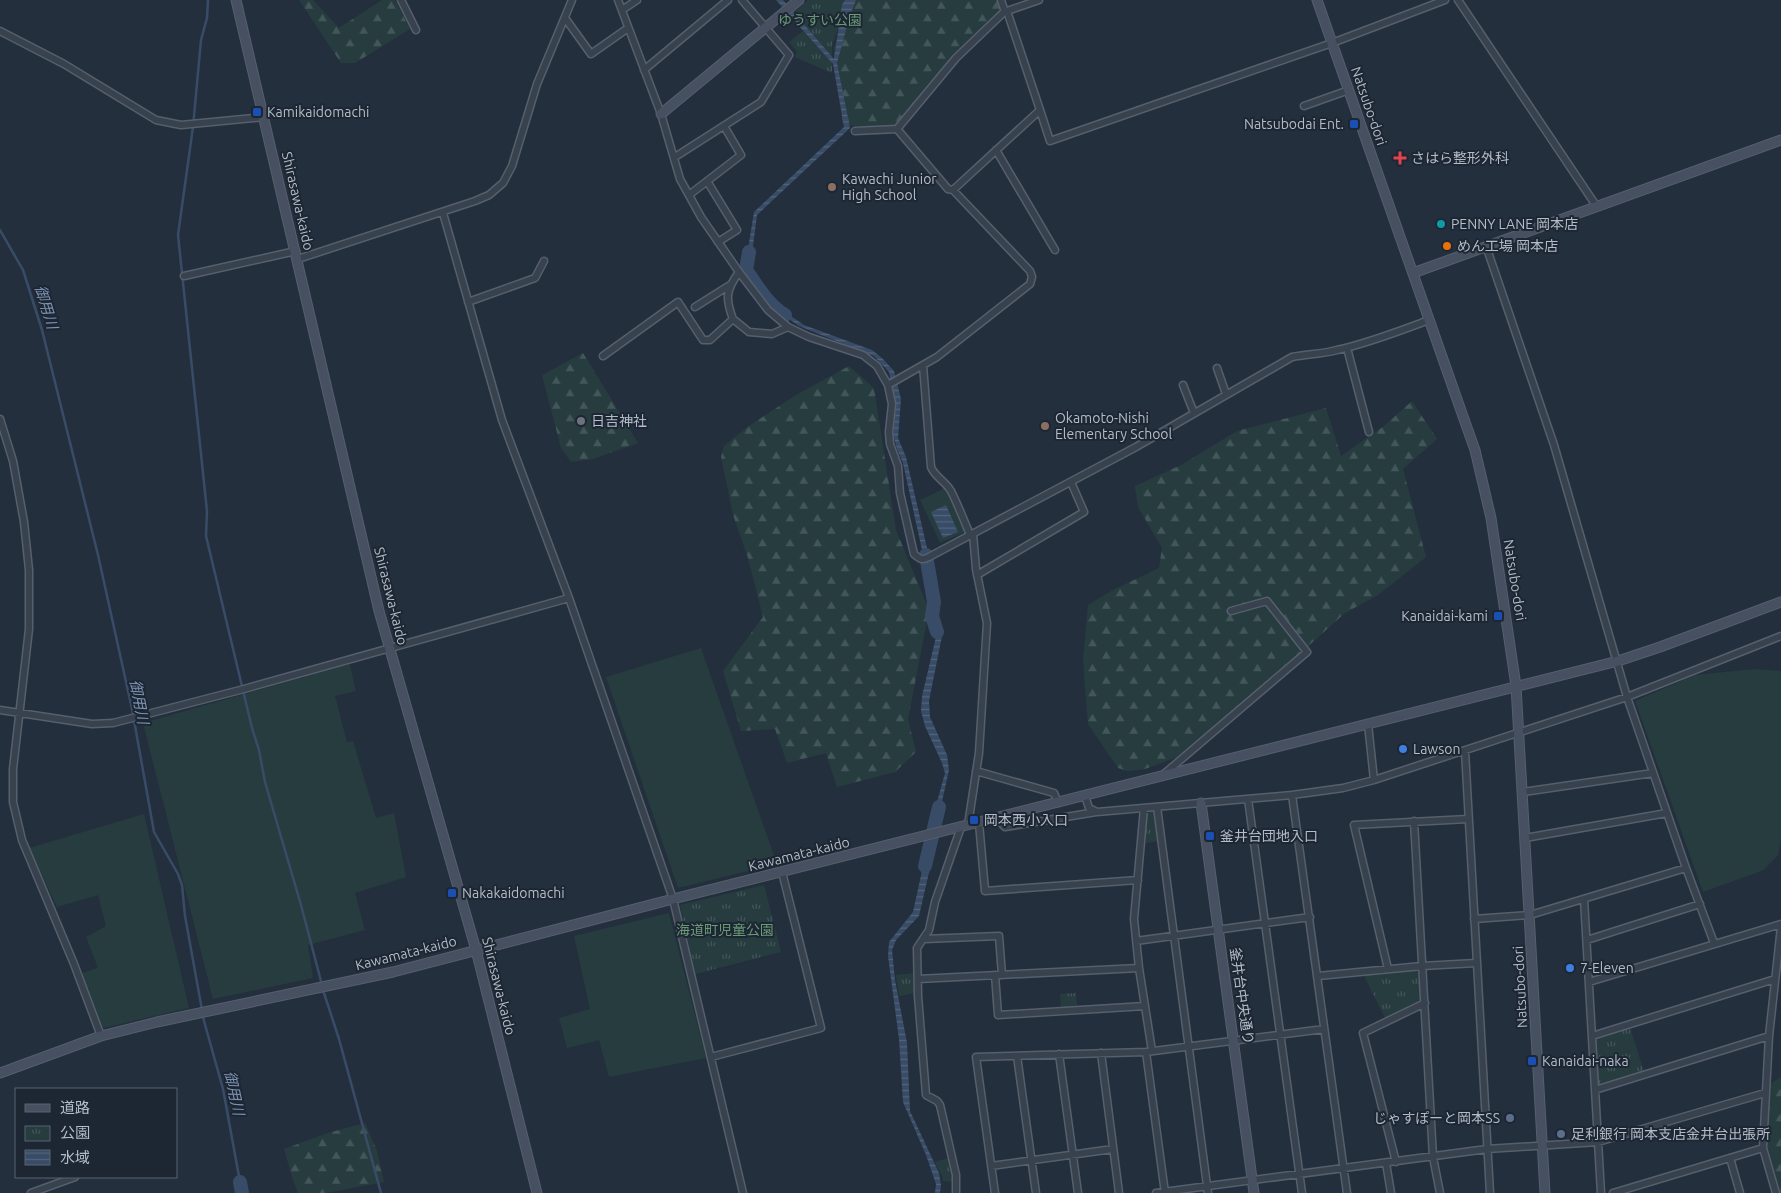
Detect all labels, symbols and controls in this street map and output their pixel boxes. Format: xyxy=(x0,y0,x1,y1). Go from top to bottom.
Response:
park label: ゆうすい公園 xyxy=(778,12,862,28)
street label: Natsubo-dori xyxy=(1348,64,1390,148)
place label: Kamikaidomachi xyxy=(267,104,369,120)
marker: Kamikaidomachi xyxy=(251,106,263,118)
place label: Natsubodai Ent. xyxy=(1244,116,1344,132)
marker: Natsubodai Ent. xyxy=(1348,118,1360,130)
street label: Shirasawa-kaido xyxy=(279,150,317,252)
place label: さはら整形外科 xyxy=(1411,150,1509,166)
marker: さはら整形外科 xyxy=(1393,151,1407,165)
place label: Kawachi Junior High School xyxy=(842,171,937,203)
marker: Kawachi Junior High School xyxy=(826,181,838,193)
place label: PENNY LANE 岡本店 xyxy=(1451,216,1578,232)
marker: PENNY LANE 岡本店 xyxy=(1435,218,1447,230)
place label: めん工場 岡本店 xyxy=(1457,238,1558,254)
marker: めん工場 岡本店 xyxy=(1441,240,1453,252)
water label: 御用川 xyxy=(32,283,62,333)
place label: Okamoto-Nishi Elementary School xyxy=(1055,410,1173,442)
place label: 日吉神社 xyxy=(591,413,647,429)
marker: 日吉神社 xyxy=(575,415,587,427)
marker: Okamoto-Nishi Elementary School xyxy=(1039,420,1051,432)
street label: Natsubo-dori xyxy=(1501,538,1529,622)
street label: Shirasawa-kaido xyxy=(371,545,411,647)
place label: Kanaidai-kami xyxy=(1401,608,1488,624)
marker: Kanaidai-kami xyxy=(1492,610,1504,622)
water label: 御用川 xyxy=(127,678,153,728)
place label: Lawson xyxy=(1413,741,1460,757)
marker: Lawson xyxy=(1397,743,1409,755)
place label: 岡本西小入口 xyxy=(984,812,1068,828)
marker: 岡本西小入口 xyxy=(968,814,980,826)
place label: 釜井台団地入口 xyxy=(1220,828,1318,844)
marker: 釜井台団地入口 xyxy=(1204,830,1216,842)
street label: Kawamata-kaido xyxy=(747,834,851,874)
place label: Nakakaidomachi xyxy=(462,885,565,901)
marker: Nakakaidomachi xyxy=(446,887,458,899)
park label: 海道町児童公園 xyxy=(676,922,774,938)
street label: Kawamata-kaido xyxy=(354,933,458,973)
street label: Shirasawa-kaido xyxy=(479,935,519,1037)
street label: Natsubo-dori xyxy=(1510,945,1530,1029)
street label: 釜井台中央通り xyxy=(1227,946,1257,1046)
place label: 7-Eleven xyxy=(1580,960,1634,976)
marker: 7-Eleven xyxy=(1564,962,1576,974)
place label: Kanaidai-naka xyxy=(1542,1053,1629,1069)
marker: Kanaidai-naka xyxy=(1526,1055,1538,1067)
water label: 御用川 xyxy=(221,1069,248,1119)
legend xyxy=(15,1088,178,1178)
text: 道路 xyxy=(60,1099,90,1116)
place label: じゃすぽーと岡本SS xyxy=(1373,1110,1500,1126)
marker: じゃすぽーと岡本SS xyxy=(1504,1112,1516,1124)
text: 公園 xyxy=(60,1124,90,1141)
place label: 足利銀行 岡本支店金井台出張所 xyxy=(1571,1126,1770,1142)
marker: 足利銀行 岡本支店金井台出張所 xyxy=(1555,1128,1567,1140)
text: 水域 xyxy=(60,1149,90,1166)

